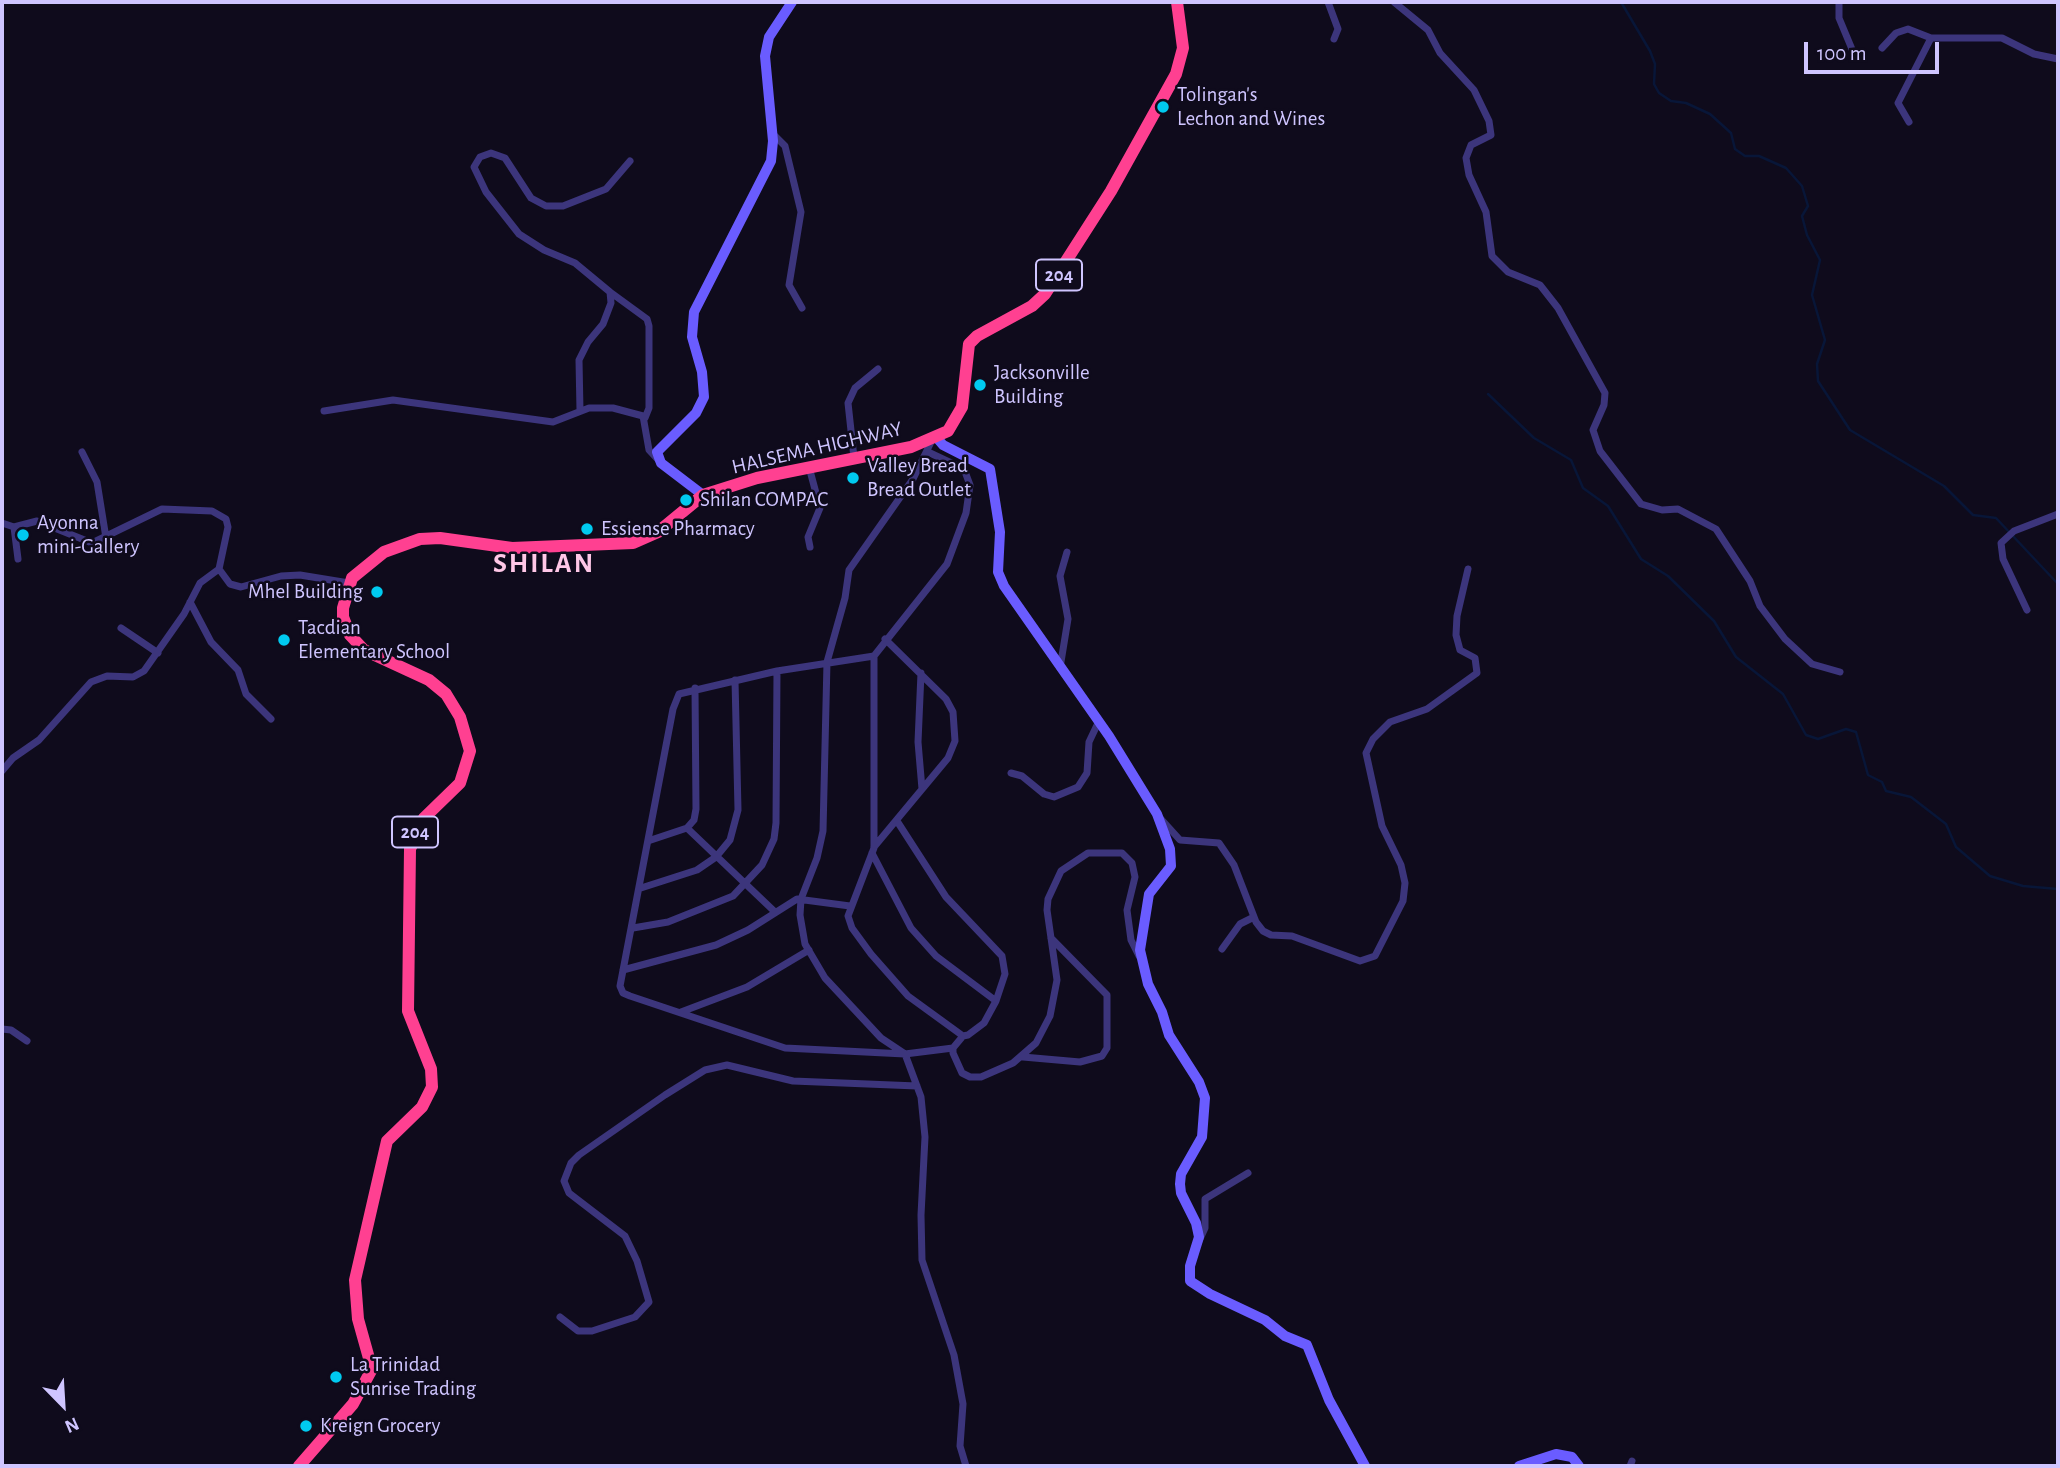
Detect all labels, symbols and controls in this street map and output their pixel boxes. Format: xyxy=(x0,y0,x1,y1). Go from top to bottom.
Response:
scale bar xyxy=(1808,28,1943,72)
text: 100 m xyxy=(1817,43,1867,64)
place label: Tolingan's Lechon and Wines xyxy=(1177,82,1325,132)
marker: Tolingan's Lechon and Wines xyxy=(1155,99,1171,115)
road number: 204 xyxy=(1036,260,1082,290)
place label: Jacksonville Building xyxy=(994,360,1090,410)
marker: Jacksonville Building xyxy=(972,377,988,393)
street label: HALSEMA HIGHWAY xyxy=(729,416,905,480)
place label: Valley Bread Bread Outlet xyxy=(867,453,971,503)
marker: Valley Bread Bread Outlet xyxy=(845,470,861,486)
place label: Shilan COMPAC xyxy=(700,487,828,513)
marker: Shilan COMPAC xyxy=(678,492,694,508)
place label: Ayonna mini-Gallery xyxy=(37,510,139,560)
place label: Essiense Pharmacy xyxy=(601,516,755,542)
marker: Essiense Pharmacy xyxy=(579,521,595,537)
marker: Ayonna mini-Gallery xyxy=(15,527,31,543)
district label: SHILAN xyxy=(494,547,594,581)
place label: Mhel Building xyxy=(248,579,363,605)
marker: Mhel Building xyxy=(369,584,385,600)
place label: Tacdian Elementary School xyxy=(298,615,450,665)
marker: Tacdian Elementary School xyxy=(276,632,292,648)
road number: 204 xyxy=(392,817,438,848)
place label: La Trinidad Sunrise Trading xyxy=(350,1352,476,1402)
marker: La Trinidad Sunrise Trading xyxy=(328,1369,344,1385)
north arrow xyxy=(28,1370,98,1440)
text: N xyxy=(62,1413,82,1436)
place label: Kreign Grocery xyxy=(320,1413,440,1439)
marker: Kreign Grocery xyxy=(298,1418,314,1434)

